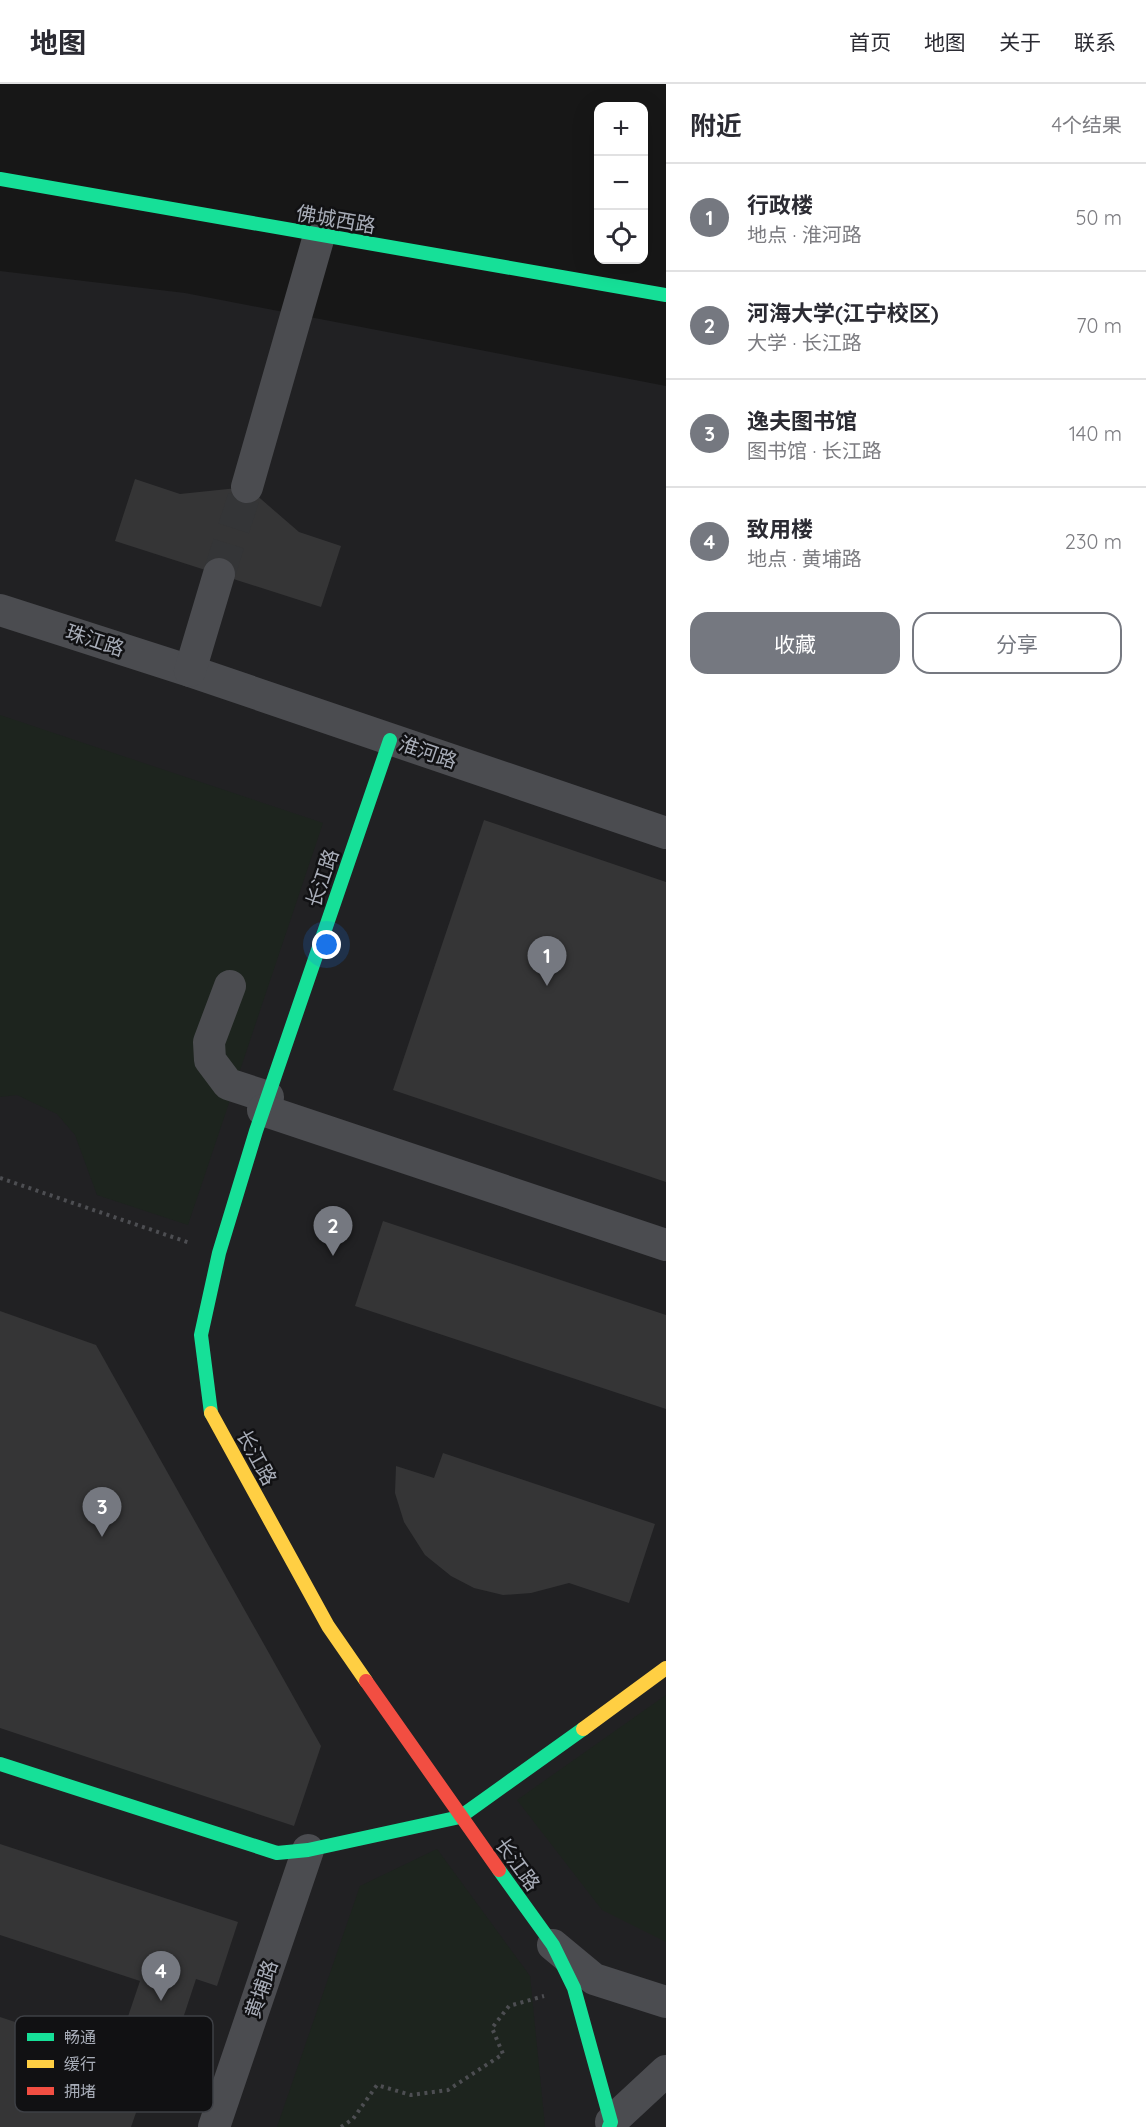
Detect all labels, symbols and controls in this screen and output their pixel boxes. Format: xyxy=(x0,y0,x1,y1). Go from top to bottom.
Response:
text: 地图 xyxy=(30,25,86,60)
text: 首页 xyxy=(849,29,891,55)
text: 地图 xyxy=(924,29,966,55)
text: 关于 xyxy=(999,29,1041,55)
text: 联系 xyxy=(1074,29,1116,55)
map controls xyxy=(594,102,648,264)
button: + xyxy=(594,102,648,156)
text: 附近 xyxy=(690,109,742,142)
text: 4个结果 xyxy=(1051,112,1122,137)
button: − xyxy=(594,156,648,210)
text: 行政楼 xyxy=(747,191,813,219)
street label: 佛城西路 xyxy=(294,200,378,238)
text: 1 xyxy=(706,205,713,230)
text: 50 m xyxy=(1076,205,1122,230)
button: locate xyxy=(594,210,648,264)
text: 地点 · 淮河路 xyxy=(747,222,862,247)
text: 河海大学(江宁校区) xyxy=(747,299,939,327)
text: 2 xyxy=(704,313,715,338)
text: 70 m xyxy=(1076,313,1122,338)
text: 大学 · 长江路 xyxy=(747,330,862,355)
text: 逸夫图书馆 xyxy=(747,407,857,435)
text: 3 xyxy=(704,421,715,446)
text: 140 m xyxy=(1069,421,1122,446)
text: 图书馆 · 长江路 xyxy=(747,438,882,463)
text: 致用楼 xyxy=(747,515,813,543)
text: 4 xyxy=(704,529,715,554)
text: 230 m xyxy=(1065,529,1122,554)
text: 地点 · 黄埔路 xyxy=(747,546,862,571)
button: 收藏 xyxy=(690,612,900,674)
button: 分享 xyxy=(912,612,1122,674)
street label: 珠江路 xyxy=(63,619,127,661)
street label: 淮河路 xyxy=(396,730,460,774)
street label: 长江路 xyxy=(300,846,344,910)
your location xyxy=(312,930,341,959)
pin: 1 xyxy=(528,936,566,986)
pin: 2 xyxy=(314,1206,352,1256)
street label: 长江路 xyxy=(232,1425,282,1489)
pin: 3 xyxy=(82,1488,122,1537)
street label: 长江路 xyxy=(490,1832,546,1896)
pin: 4 xyxy=(142,1952,180,2001)
street label: 黄埔路 xyxy=(239,1957,283,2021)
legend xyxy=(15,2016,213,2112)
text: 畅通 xyxy=(64,2027,96,2047)
text: 缓行 xyxy=(64,2054,96,2074)
text: 拥堵 xyxy=(64,2081,96,2101)

